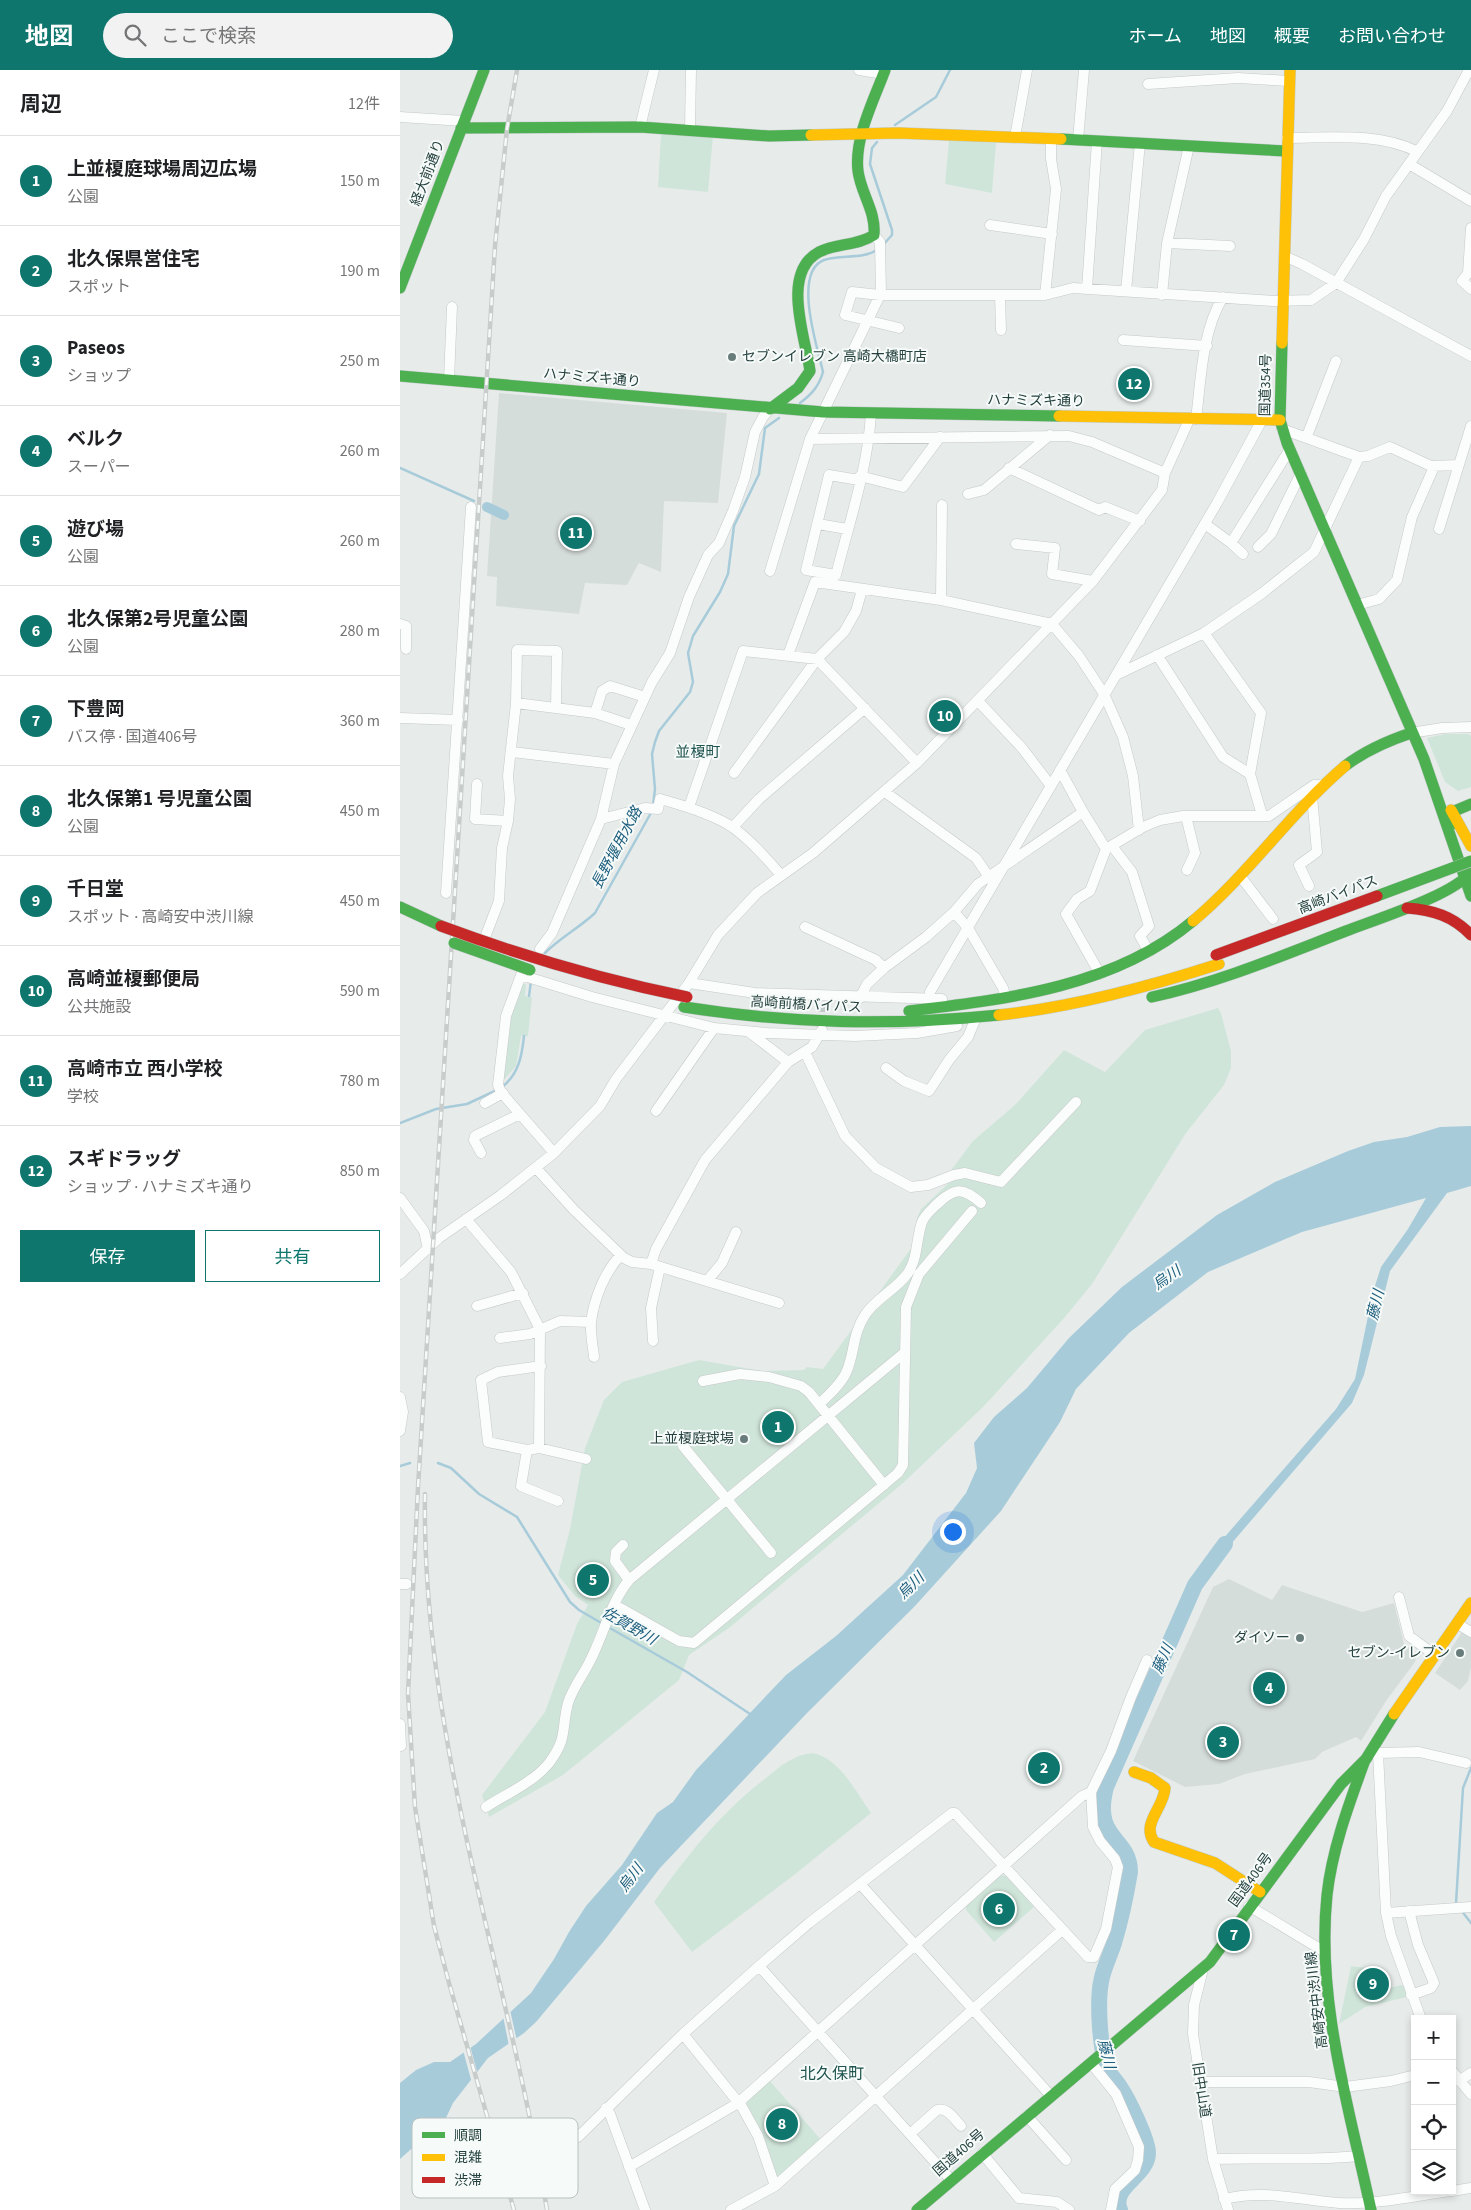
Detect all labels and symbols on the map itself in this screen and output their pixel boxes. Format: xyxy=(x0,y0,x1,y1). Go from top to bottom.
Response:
street label: 経大前通り xyxy=(406,137,450,209)
place label: セブンイレブン 高崎大橋町店 xyxy=(742,347,927,367)
marker: セブンイレブン 高崎大橋町店 xyxy=(726,351,738,363)
street label: 国道354号 xyxy=(1255,353,1277,417)
street label: ハナミズキ通り xyxy=(542,364,642,392)
pin: 12 xyxy=(1118,365,1150,403)
street label: ハナミズキ通り xyxy=(987,390,1085,412)
pin: 11 xyxy=(560,514,592,552)
pin: 10 xyxy=(929,697,961,735)
district label: 並榎町 xyxy=(675,742,721,763)
water label: 長野堰用水路 xyxy=(587,802,648,893)
street label: 高崎バイパス xyxy=(1295,871,1381,919)
street label: 高崎前橋バイパス xyxy=(750,992,862,1018)
water label: 烏川 xyxy=(1149,1260,1187,1295)
water label: 藤川 xyxy=(1362,1286,1390,1322)
pin: 1 xyxy=(762,1408,794,1446)
place label: 上並榎庭球場 xyxy=(650,1429,734,1449)
marker: 上並榎庭球場 xyxy=(738,1433,750,1445)
your location xyxy=(940,1519,966,1545)
pin: 5 xyxy=(577,1561,609,1599)
water label: 烏川 xyxy=(893,1567,930,1604)
water label: 佐賀野川 xyxy=(598,1602,662,1651)
place label: ダイソー xyxy=(1234,1628,1290,1648)
marker: ダイソー xyxy=(1294,1632,1306,1644)
water label: 藤川 xyxy=(1147,1639,1180,1677)
place label: セブン-イレブン xyxy=(1348,1643,1450,1663)
marker: セブン-イレブン xyxy=(1454,1647,1466,1659)
pin: 4 xyxy=(1253,1669,1285,1707)
pin: 3 xyxy=(1207,1723,1239,1761)
pin: 2 xyxy=(1028,1749,1060,1787)
street label: 国道406号 xyxy=(1224,1849,1278,1911)
water label: 烏川 xyxy=(614,1858,650,1896)
pin: 6 xyxy=(983,1890,1015,1928)
pin: 7 xyxy=(1218,1916,1250,1954)
street label: 高崎安中渋川線 xyxy=(1301,1950,1333,2050)
pin: 9 xyxy=(1357,1965,1389,2003)
water label: 藤川 xyxy=(1092,2037,1120,2073)
street label: 旧中山道 xyxy=(1187,2061,1215,2119)
district label: 北久保町 xyxy=(800,2063,864,2085)
pin: 8 xyxy=(766,2105,798,2143)
legend xyxy=(412,2118,578,2198)
street label: 国道406号 xyxy=(929,2125,989,2181)
text: 順調 xyxy=(454,2126,482,2146)
text: 混雑 xyxy=(454,2148,482,2168)
text: 渋滞 xyxy=(454,2171,482,2191)

